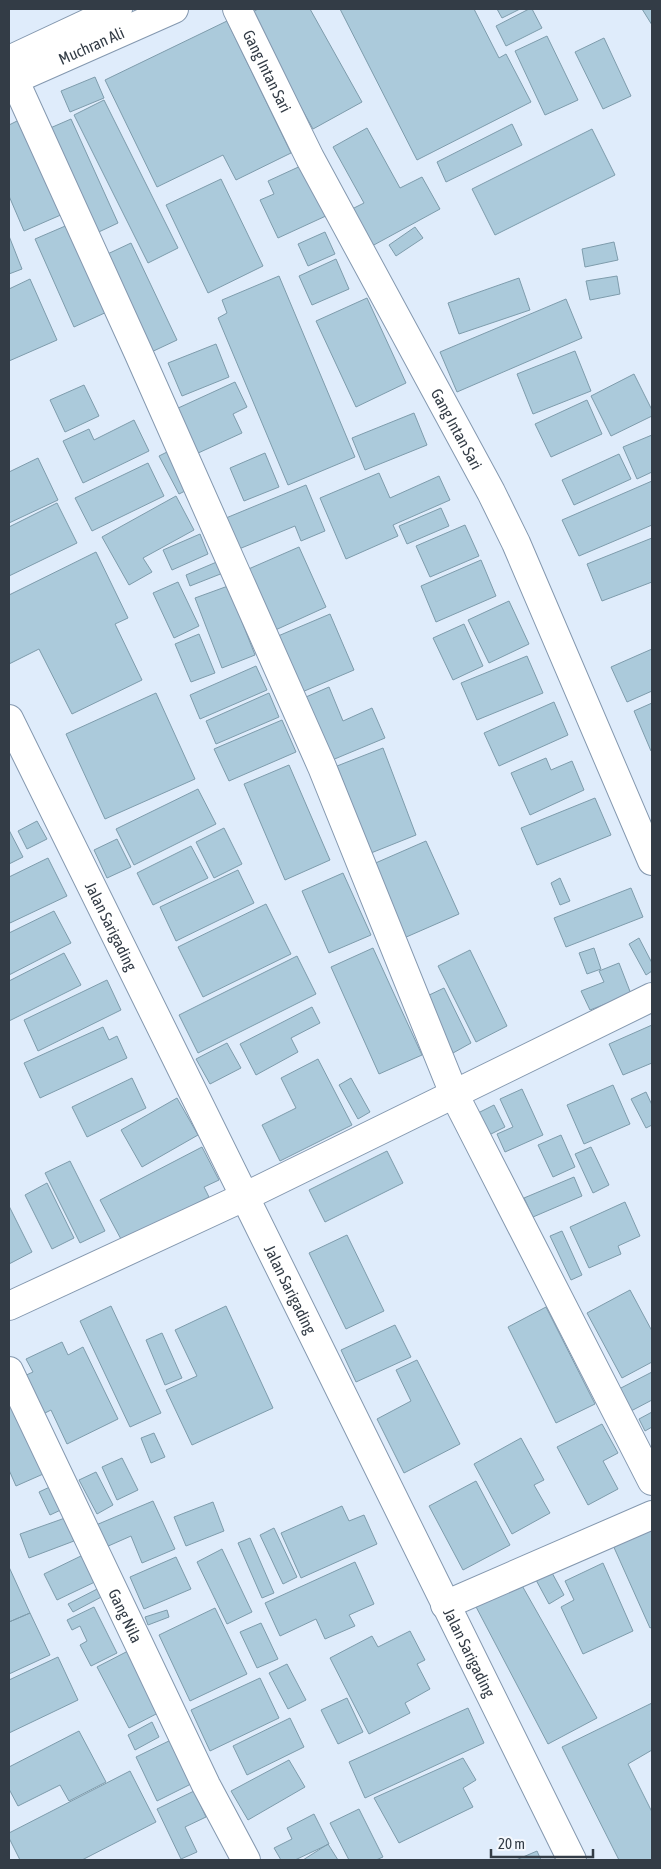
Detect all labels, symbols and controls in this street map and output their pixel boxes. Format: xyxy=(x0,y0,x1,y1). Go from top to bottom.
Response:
street label: Muchran Ali xyxy=(56,23,127,68)
street label: Gang Intan Sari xyxy=(240,27,295,115)
street label: Gang Intan Sari xyxy=(428,385,486,472)
street label: Jalan Sarigading xyxy=(82,879,141,974)
street label: Jalan Sarigading xyxy=(261,1242,320,1337)
street label: Gang Nila xyxy=(105,1586,146,1646)
street label: Jalan Sarigading xyxy=(440,1605,499,1700)
scale bar xyxy=(491,1826,594,1858)
text: 20 m xyxy=(498,1835,525,1852)

